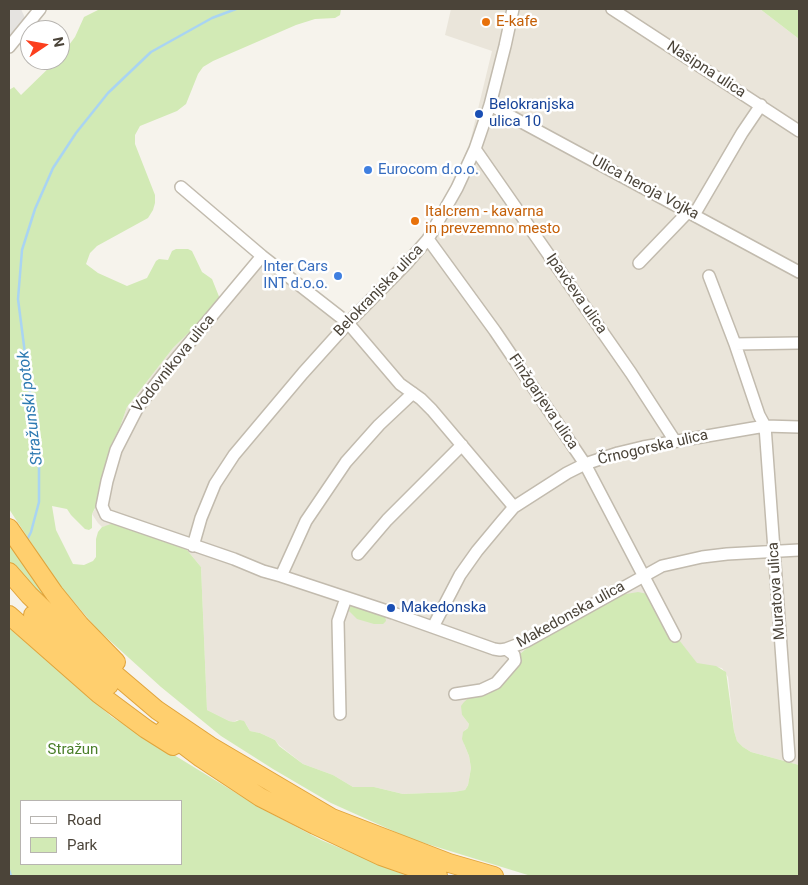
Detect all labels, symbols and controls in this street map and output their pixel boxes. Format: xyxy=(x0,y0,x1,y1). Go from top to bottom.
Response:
place label: E-kafe xyxy=(496,13,537,31)
marker: E-kafe xyxy=(480,16,492,28)
north arrow xyxy=(20,20,70,70)
text: N xyxy=(50,36,68,49)
street label: Nasipna ulica xyxy=(663,38,749,102)
place label: Belokranjska ulica 10 xyxy=(489,96,574,131)
marker: Belokranjska ulica 10 xyxy=(473,108,485,120)
street label: Ulica heroja Vojka xyxy=(588,152,702,224)
place label: Eurocom d.o.o. xyxy=(378,161,479,179)
marker: Eurocom d.o.o. xyxy=(362,164,374,176)
place label: Italcrem - kavarna in prevzemno mesto xyxy=(425,203,560,238)
marker: Italcrem - kavarna in prevzemno mesto xyxy=(409,215,421,227)
street label: Belokranjska ulica xyxy=(331,241,427,341)
street label: Ipavčeva ulica xyxy=(542,250,610,338)
place label: Inter Cars INT d.o.o. xyxy=(263,258,328,293)
marker: Inter Cars INT d.o.o. xyxy=(332,270,344,282)
street label: Vodovnikova ulica xyxy=(129,312,219,416)
water label: Stražunski potok xyxy=(14,350,48,466)
street label: Finžgarjeva ulica xyxy=(504,351,582,453)
street label: Črnogorska ulica xyxy=(596,427,710,469)
street label: Muratova ulica xyxy=(765,541,789,641)
street label: Makedonska ulica xyxy=(514,578,628,652)
place label: Makedonska xyxy=(401,599,486,617)
marker: Makedonska xyxy=(385,602,397,614)
park label: Stražun xyxy=(48,741,98,759)
legend xyxy=(20,800,182,865)
text: Road xyxy=(67,811,101,829)
text: Park xyxy=(67,836,97,854)

